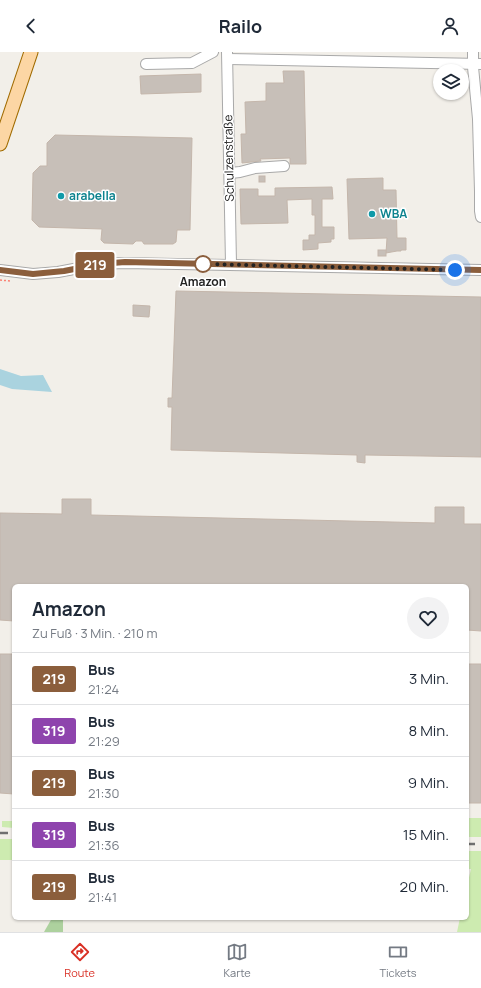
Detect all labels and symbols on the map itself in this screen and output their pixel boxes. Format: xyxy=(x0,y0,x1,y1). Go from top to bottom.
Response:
street label: Schulzenstraße xyxy=(219,114,238,202)
place label: arabella xyxy=(69,187,116,204)
marker: arabella xyxy=(56,191,66,201)
place label: WBA xyxy=(380,205,407,222)
marker: WBA xyxy=(367,209,377,219)
line badge: 219 xyxy=(72,252,118,278)
marker: Amazon xyxy=(194,255,212,273)
your location xyxy=(445,260,465,280)
place label: Amazon xyxy=(180,273,226,290)

